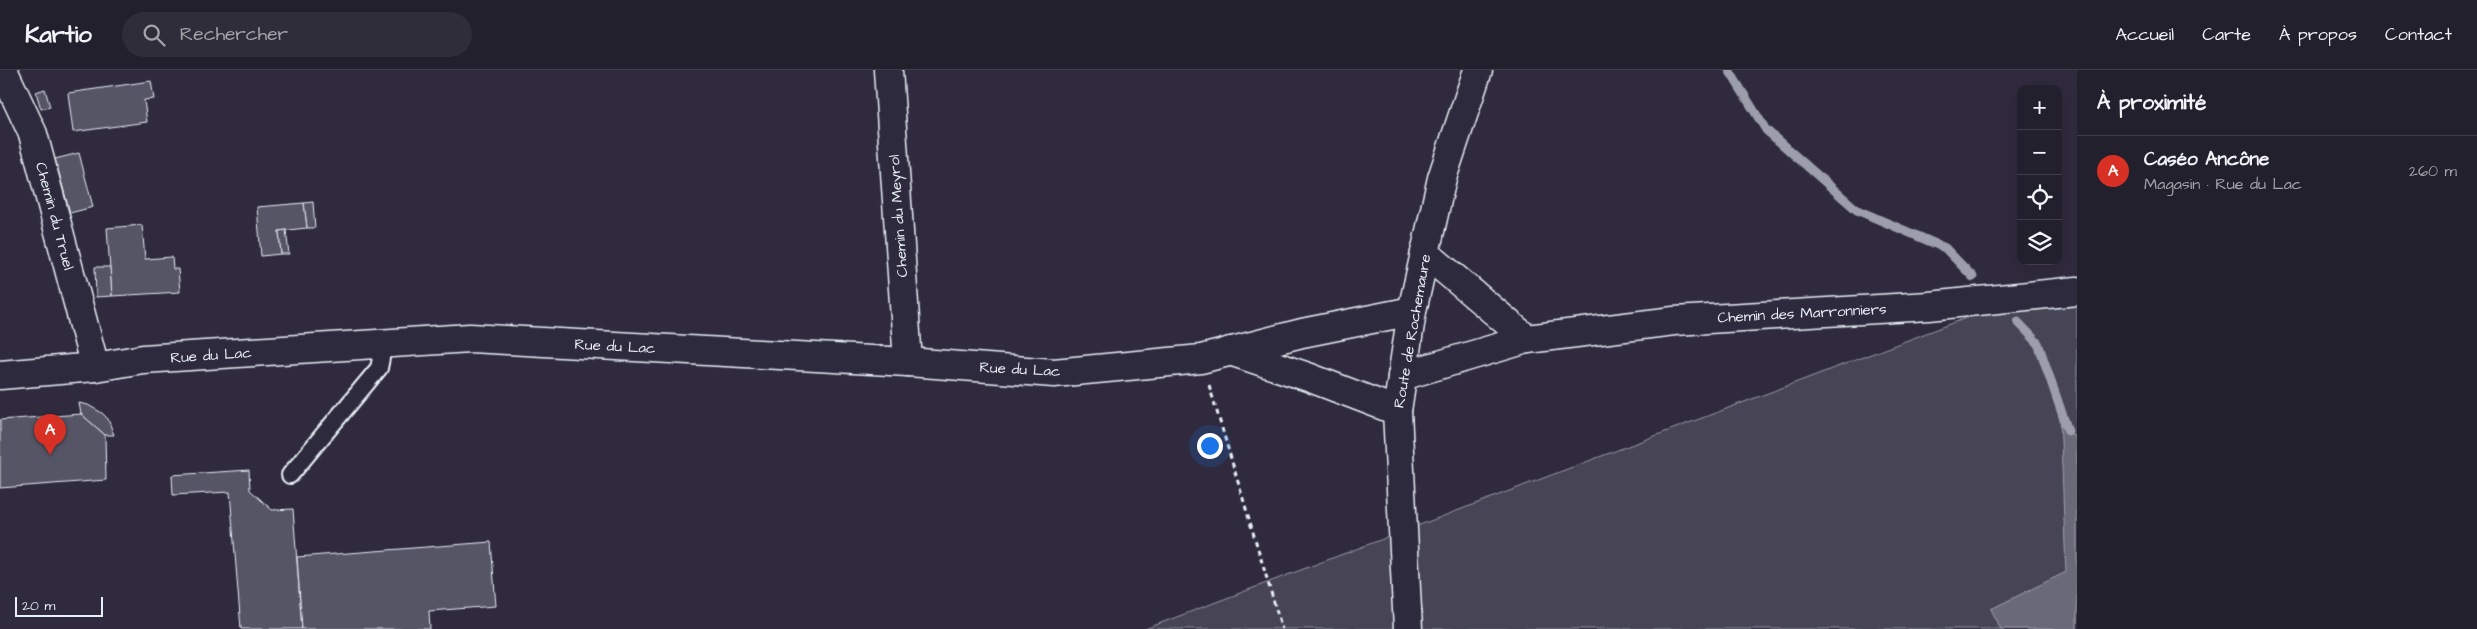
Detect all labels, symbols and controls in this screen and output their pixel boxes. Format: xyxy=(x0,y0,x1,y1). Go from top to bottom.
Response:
search box xyxy=(122,12,472,57)
text: Kartio xyxy=(25,18,92,52)
icon: search xyxy=(140,21,168,49)
text: Rechercher xyxy=(180,21,288,48)
text: Accueil xyxy=(2115,22,2174,47)
text: Carte xyxy=(2202,22,2251,47)
text: À propos xyxy=(2279,22,2357,47)
text: Contact xyxy=(2385,22,2452,47)
map controls xyxy=(2017,85,2062,265)
button: + xyxy=(2017,85,2062,130)
text: À proximité xyxy=(2097,88,2206,117)
button: − xyxy=(2017,130,2062,175)
text: Caséo Ancône xyxy=(2144,146,2269,173)
street label: Chemin du Meyrol xyxy=(884,154,914,278)
street label: Chemin du Truel xyxy=(30,160,79,272)
text: A xyxy=(2108,160,2118,182)
text: 260 m xyxy=(2409,160,2457,182)
text: Magasin · Rue du Lac xyxy=(2144,173,2302,195)
button: locate xyxy=(2017,175,2062,220)
button: layers xyxy=(2017,220,2062,265)
street label: Route de Rochemaure xyxy=(1389,252,1436,410)
street label: Chemin des Marronniers xyxy=(1717,299,1888,328)
street label: Rue du Lac xyxy=(574,334,657,359)
street label: Rue du Lac xyxy=(170,342,253,369)
street label: Rue du Lac xyxy=(979,357,1062,382)
pin: A xyxy=(34,414,66,455)
your location xyxy=(1197,433,1223,459)
scale bar xyxy=(15,594,102,617)
text: 20 m xyxy=(22,596,55,616)

